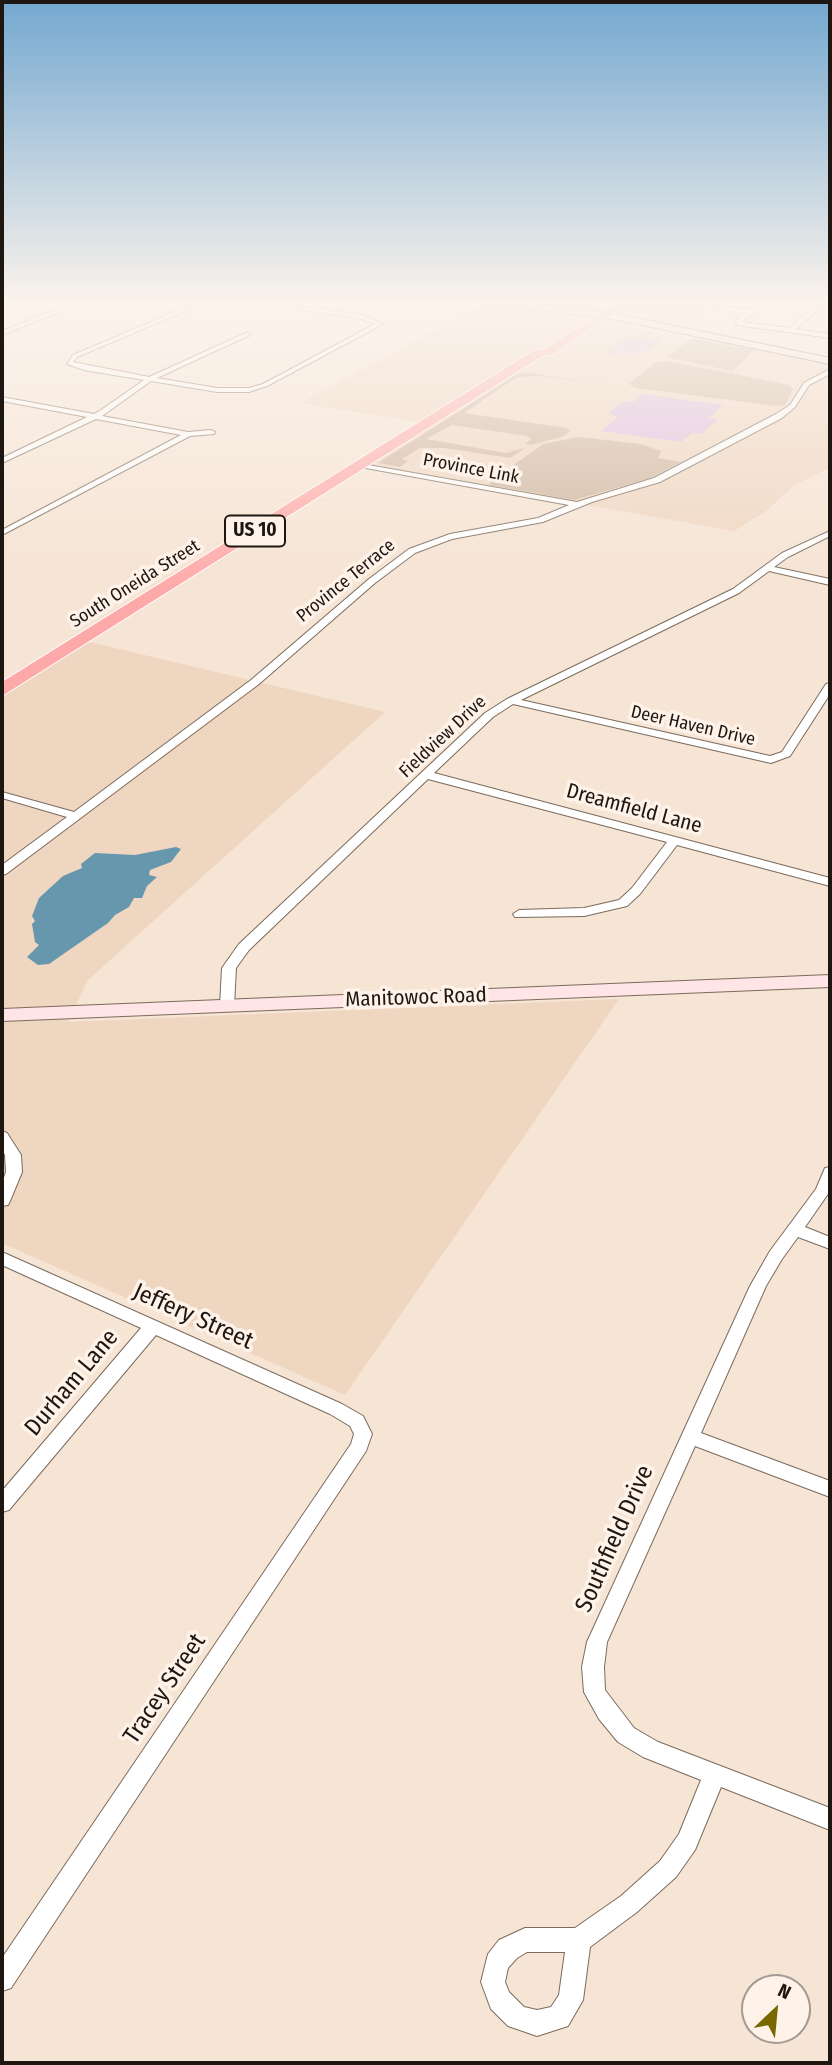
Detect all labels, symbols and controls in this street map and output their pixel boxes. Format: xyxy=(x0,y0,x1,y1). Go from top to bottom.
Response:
street label: Province Link xyxy=(421,449,521,489)
road number: US 10 xyxy=(225,516,285,546)
street label: South Oneida Street xyxy=(66,535,204,633)
street label: Province Terrace xyxy=(293,535,399,627)
street label: Fieldview Drive xyxy=(395,691,491,783)
street label: Deer Haven Drive xyxy=(629,701,757,751)
street label: Dreamfield Lane xyxy=(563,779,705,839)
street label: Manitowoc Road xyxy=(345,983,487,1013)
street label: Jeffery Street xyxy=(128,1278,258,1356)
street label: Durham Lane xyxy=(19,1324,125,1442)
street label: Southfield Drive xyxy=(570,1461,660,1617)
street label: Tracey Street xyxy=(118,1628,212,1750)
north arrow xyxy=(741,1974,811,2044)
text: N xyxy=(774,1979,795,2004)

